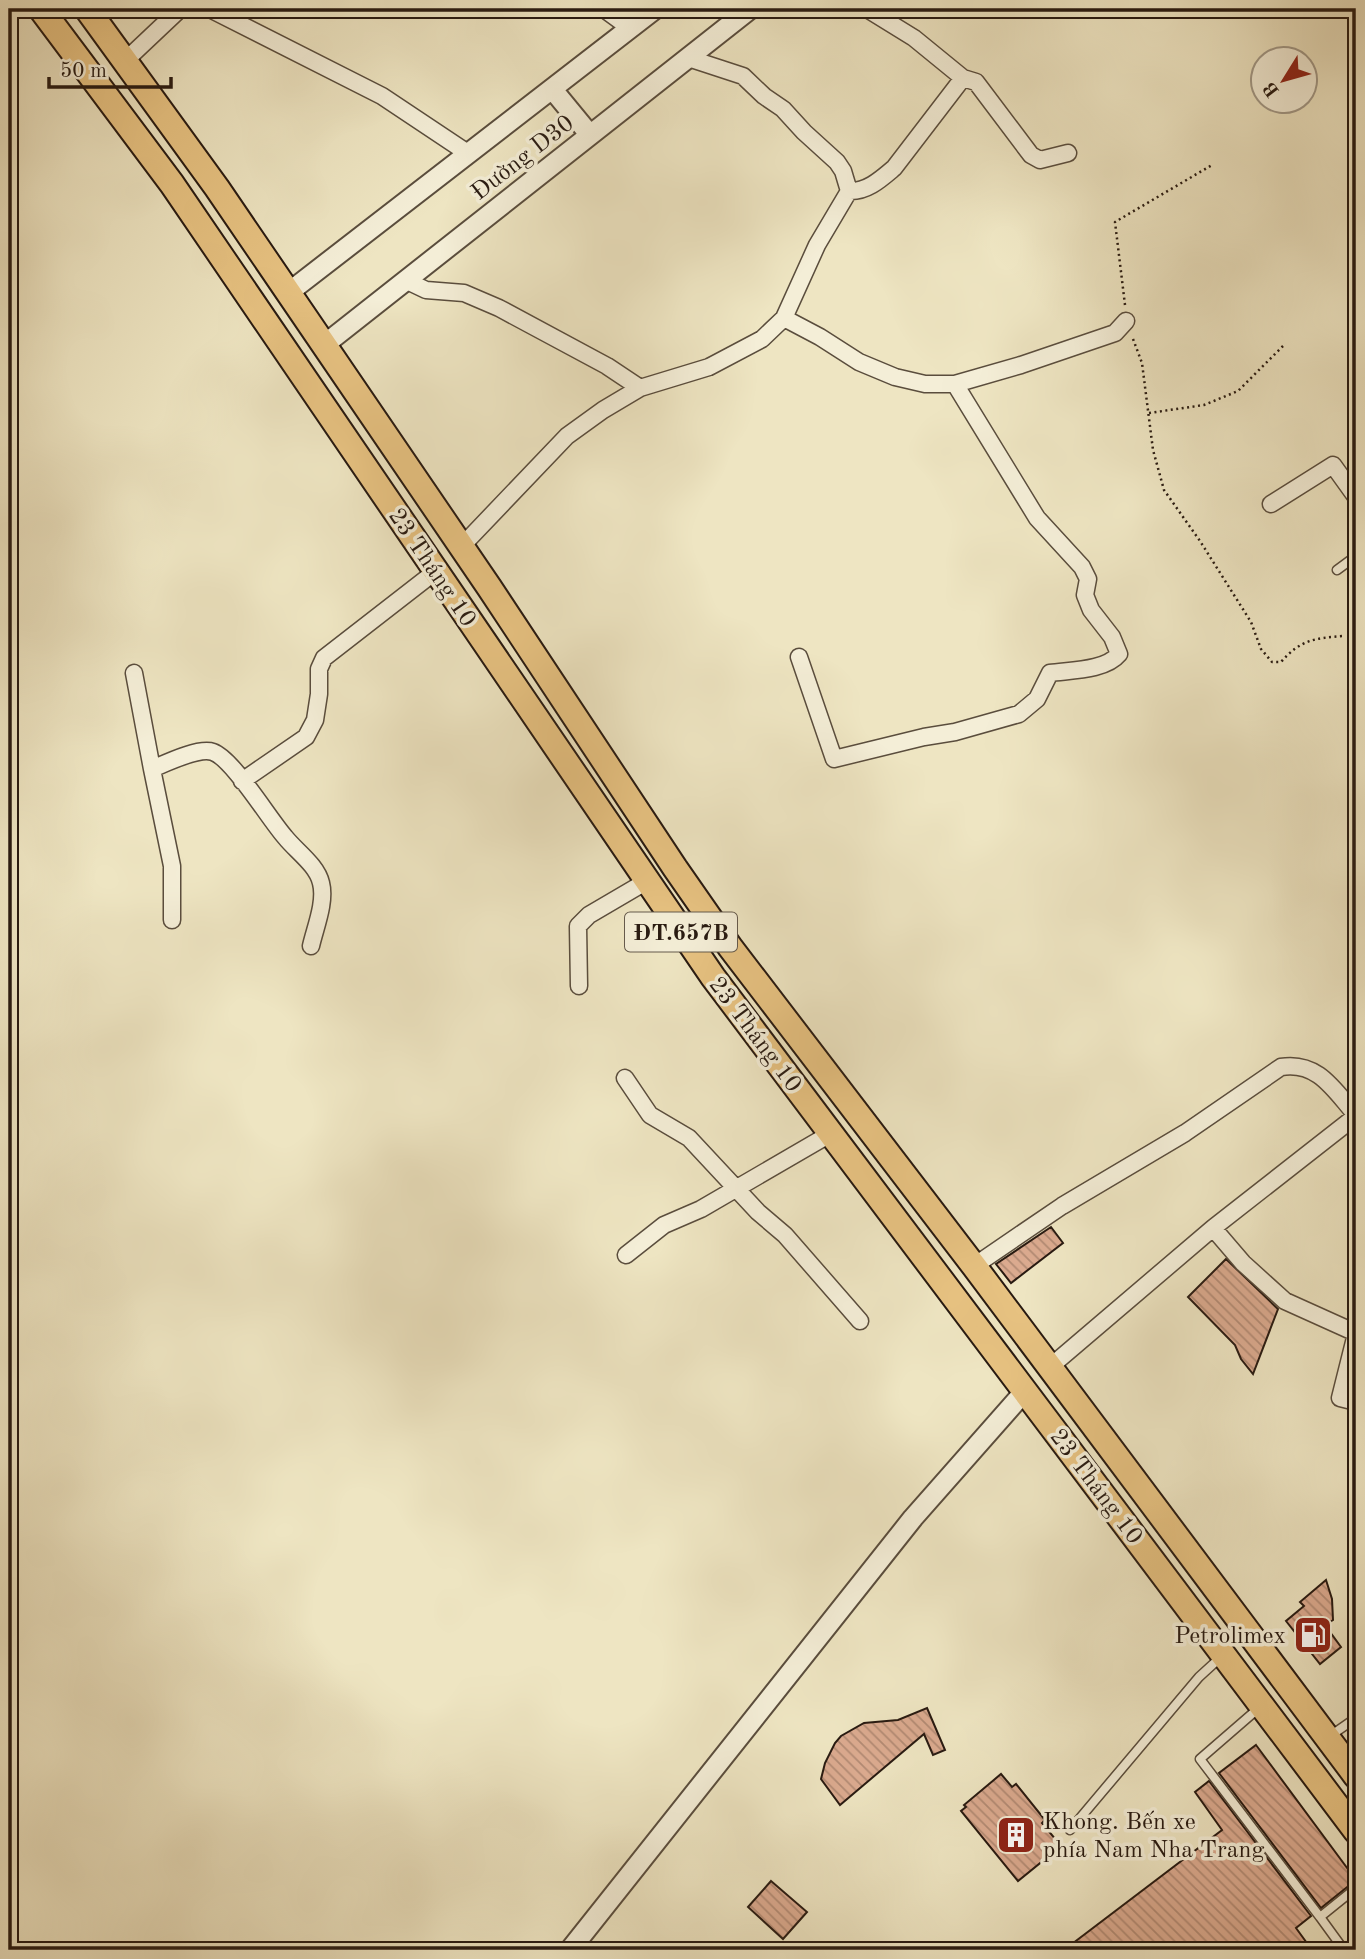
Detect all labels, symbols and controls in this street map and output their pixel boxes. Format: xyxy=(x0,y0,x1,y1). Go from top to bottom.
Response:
scale bar xyxy=(49,46,172,90)
north arrow xyxy=(1250,46,1320,116)
text: 50 m xyxy=(60,61,107,82)
text: B xyxy=(1261,78,1284,100)
street label: Đường D30 xyxy=(468,111,579,206)
street label: 23 Tháng 10 xyxy=(383,505,480,632)
road number: ĐT.657B xyxy=(625,912,737,951)
street label: 23 Tháng 10 xyxy=(704,973,805,1097)
street label: 23 Tháng 10 xyxy=(1045,1425,1146,1549)
fuel station icon: Petrolimex xyxy=(1292,1614,1334,1656)
place label: Petrolimex xyxy=(1174,1625,1286,1649)
place label: Khong. Bến xe phía Nam Nha Trang xyxy=(1043,1810,1265,1863)
building icon: Khong. Bến xe phía Nam Nha Trang xyxy=(995,1814,1037,1856)

